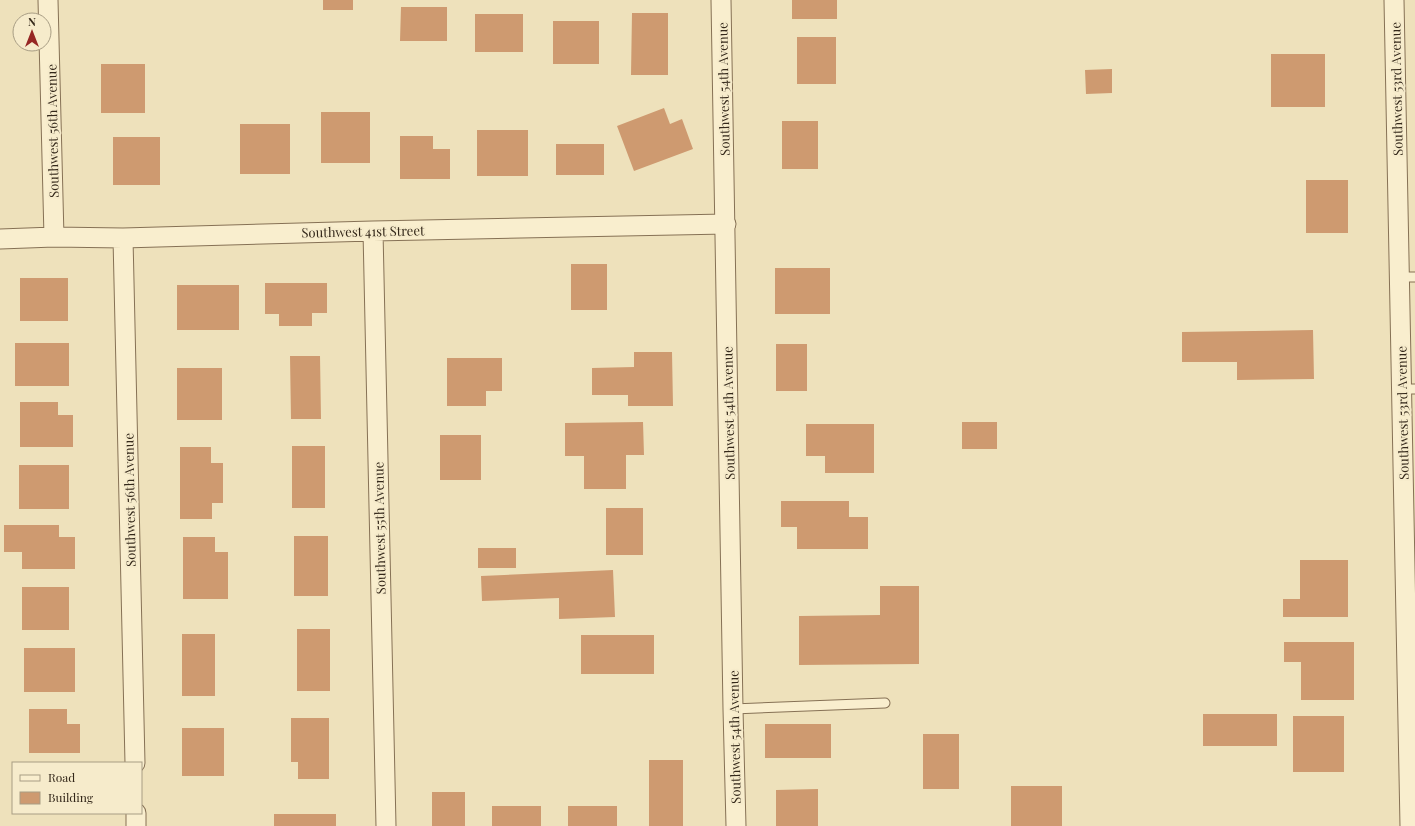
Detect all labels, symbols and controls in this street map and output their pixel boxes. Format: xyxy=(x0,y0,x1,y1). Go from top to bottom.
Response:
north arrow xyxy=(12,12,52,52)
text: N xyxy=(28,14,36,29)
street label: Southwest 54th Avenue xyxy=(713,22,733,156)
street label: Southwest 53rd Avenue xyxy=(1386,22,1406,156)
street label: Southwest 56th Avenue xyxy=(42,64,62,198)
street label: Southwest 41st Street xyxy=(301,221,425,241)
street label: Southwest 54th Avenue xyxy=(718,346,738,480)
street label: Southwest 53rd Avenue xyxy=(1392,346,1412,480)
street label: Southwest 56th Avenue xyxy=(119,433,139,567)
street label: Southwest 55th Avenue xyxy=(369,461,389,594)
street label: Southwest 54th Avenue xyxy=(724,670,744,804)
legend xyxy=(12,762,142,814)
text: Road xyxy=(48,769,75,785)
text: Building xyxy=(48,789,94,805)

